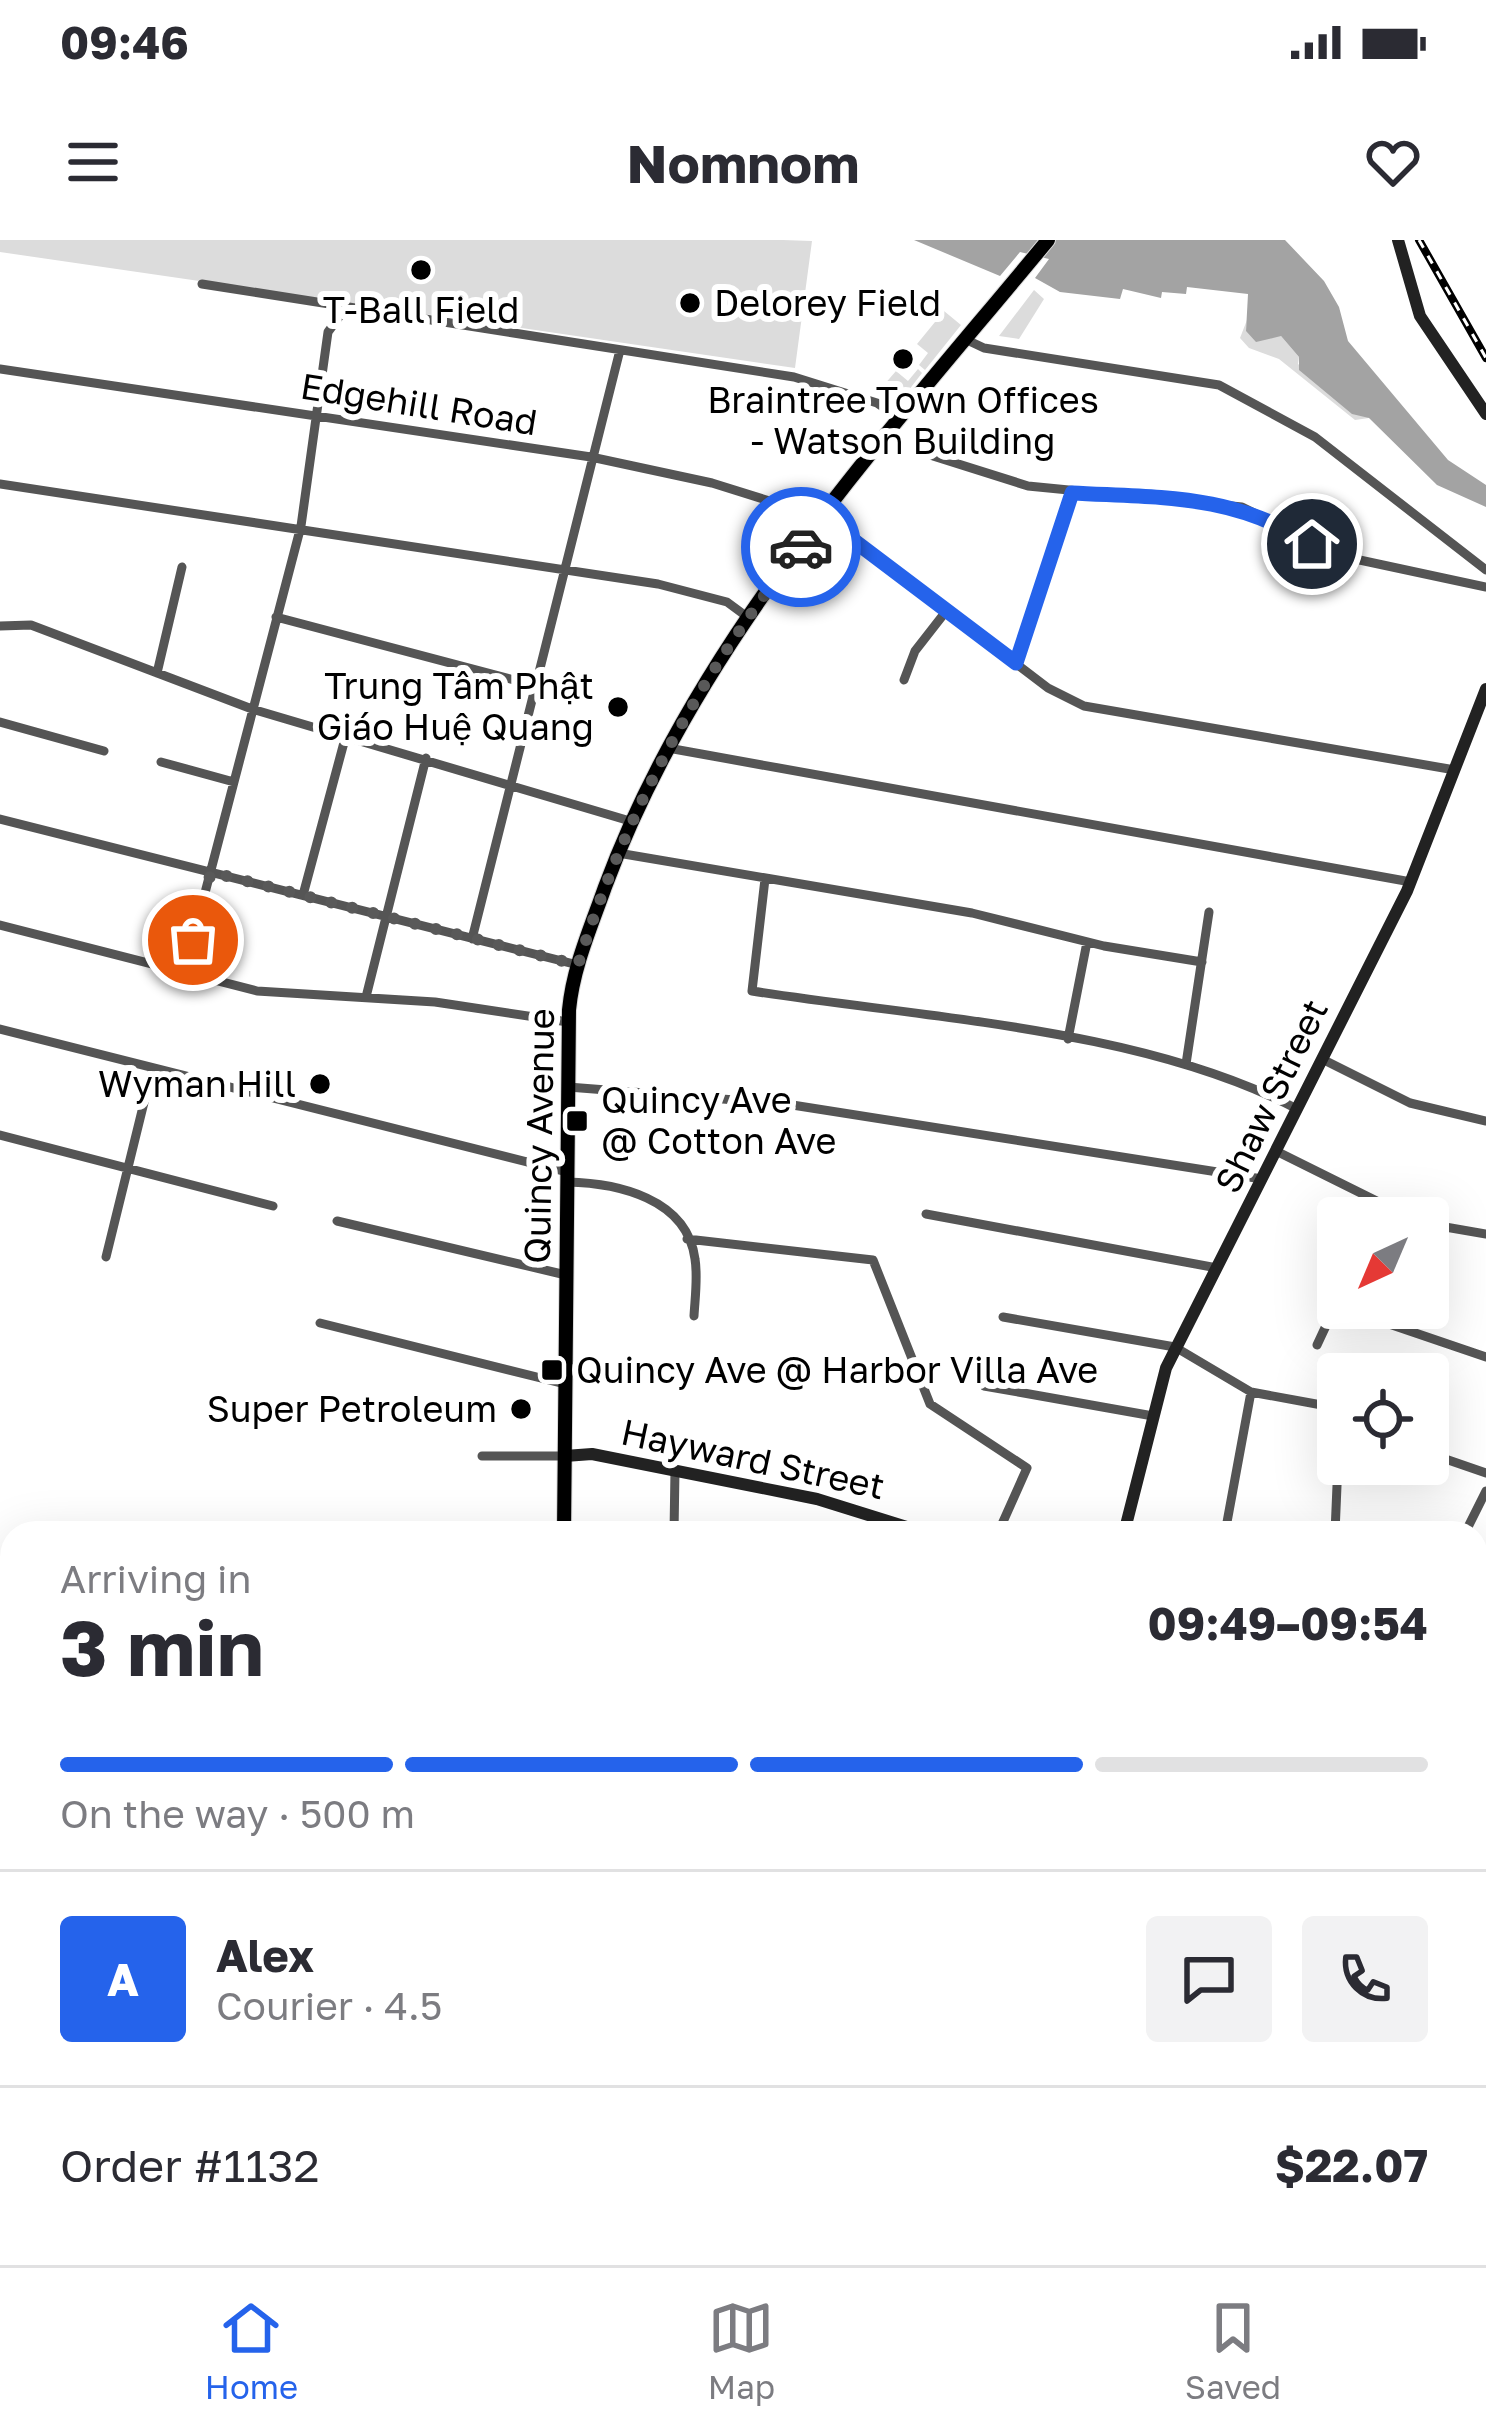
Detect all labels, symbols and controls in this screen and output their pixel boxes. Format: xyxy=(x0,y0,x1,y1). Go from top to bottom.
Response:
text: 09:46 xyxy=(60,15,189,69)
icon: menu xyxy=(60,129,126,195)
icon: heart xyxy=(1360,129,1426,195)
text: Nomnom xyxy=(626,130,860,195)
marker: T-Ball Field xyxy=(408,257,434,283)
place label: Delorey Field xyxy=(714,281,941,324)
place label: T-Ball Field xyxy=(323,288,519,331)
marker: Delorey Field xyxy=(677,290,703,316)
marker: Braintree Town Offices - Watson Building xyxy=(890,346,916,372)
street label: Edgehill Road xyxy=(298,364,540,443)
place label: Braintree Town Offices - Watson Building xyxy=(707,378,1099,462)
courier xyxy=(741,487,861,607)
pin xyxy=(1261,493,1363,595)
icon: home xyxy=(1279,511,1345,577)
icon: car xyxy=(768,514,834,580)
place label: Trung Tâm Phật Giáo Huệ Quang xyxy=(317,664,594,748)
marker: Trung Tâm Phật Giáo Huệ Quang xyxy=(605,694,631,720)
pin xyxy=(142,889,244,991)
icon: bag xyxy=(160,907,226,973)
street label: Shaw Street xyxy=(1205,992,1336,1200)
street label: Quincy Avenue xyxy=(515,1008,562,1264)
place label: Wyman Hill xyxy=(98,1062,296,1105)
marker: Wyman Hill xyxy=(307,1071,333,1097)
place label: Quincy Ave @ Cotton Ave xyxy=(601,1078,836,1162)
marker: Quincy Ave @ Cotton Ave xyxy=(564,1108,590,1134)
north arrow xyxy=(1317,1197,1449,1329)
map controls xyxy=(1317,1197,1449,1485)
place label: Quincy Ave @ Harbor Villa Ave xyxy=(576,1348,1098,1391)
button: locate xyxy=(1317,1353,1449,1485)
marker: Quincy Ave @ Harbor Villa Ave xyxy=(539,1357,565,1383)
place label: Super Petroleum xyxy=(207,1387,497,1430)
marker: Super Petroleum xyxy=(508,1396,534,1422)
street label: Hayward Street xyxy=(618,1410,889,1507)
text: Arriving in xyxy=(60,1555,251,1602)
text: 09:49–09:54 xyxy=(1147,1596,1428,1650)
text: 3 min xyxy=(60,1600,264,1693)
text: On the way · 500 m xyxy=(60,1790,415,1837)
button: chat xyxy=(1146,1916,1272,2042)
button: phone xyxy=(1302,1916,1428,2042)
text: Alex xyxy=(216,1928,314,1982)
text: A xyxy=(107,1952,139,2006)
text: Courier · 4.5 xyxy=(216,1982,442,2029)
text: Order #1132 xyxy=(60,2138,320,2192)
text: $22.07 xyxy=(1275,2138,1428,2192)
tab: Home xyxy=(205,2295,298,2406)
tab: Map xyxy=(708,2295,775,2406)
tab: Saved xyxy=(1185,2295,1281,2406)

